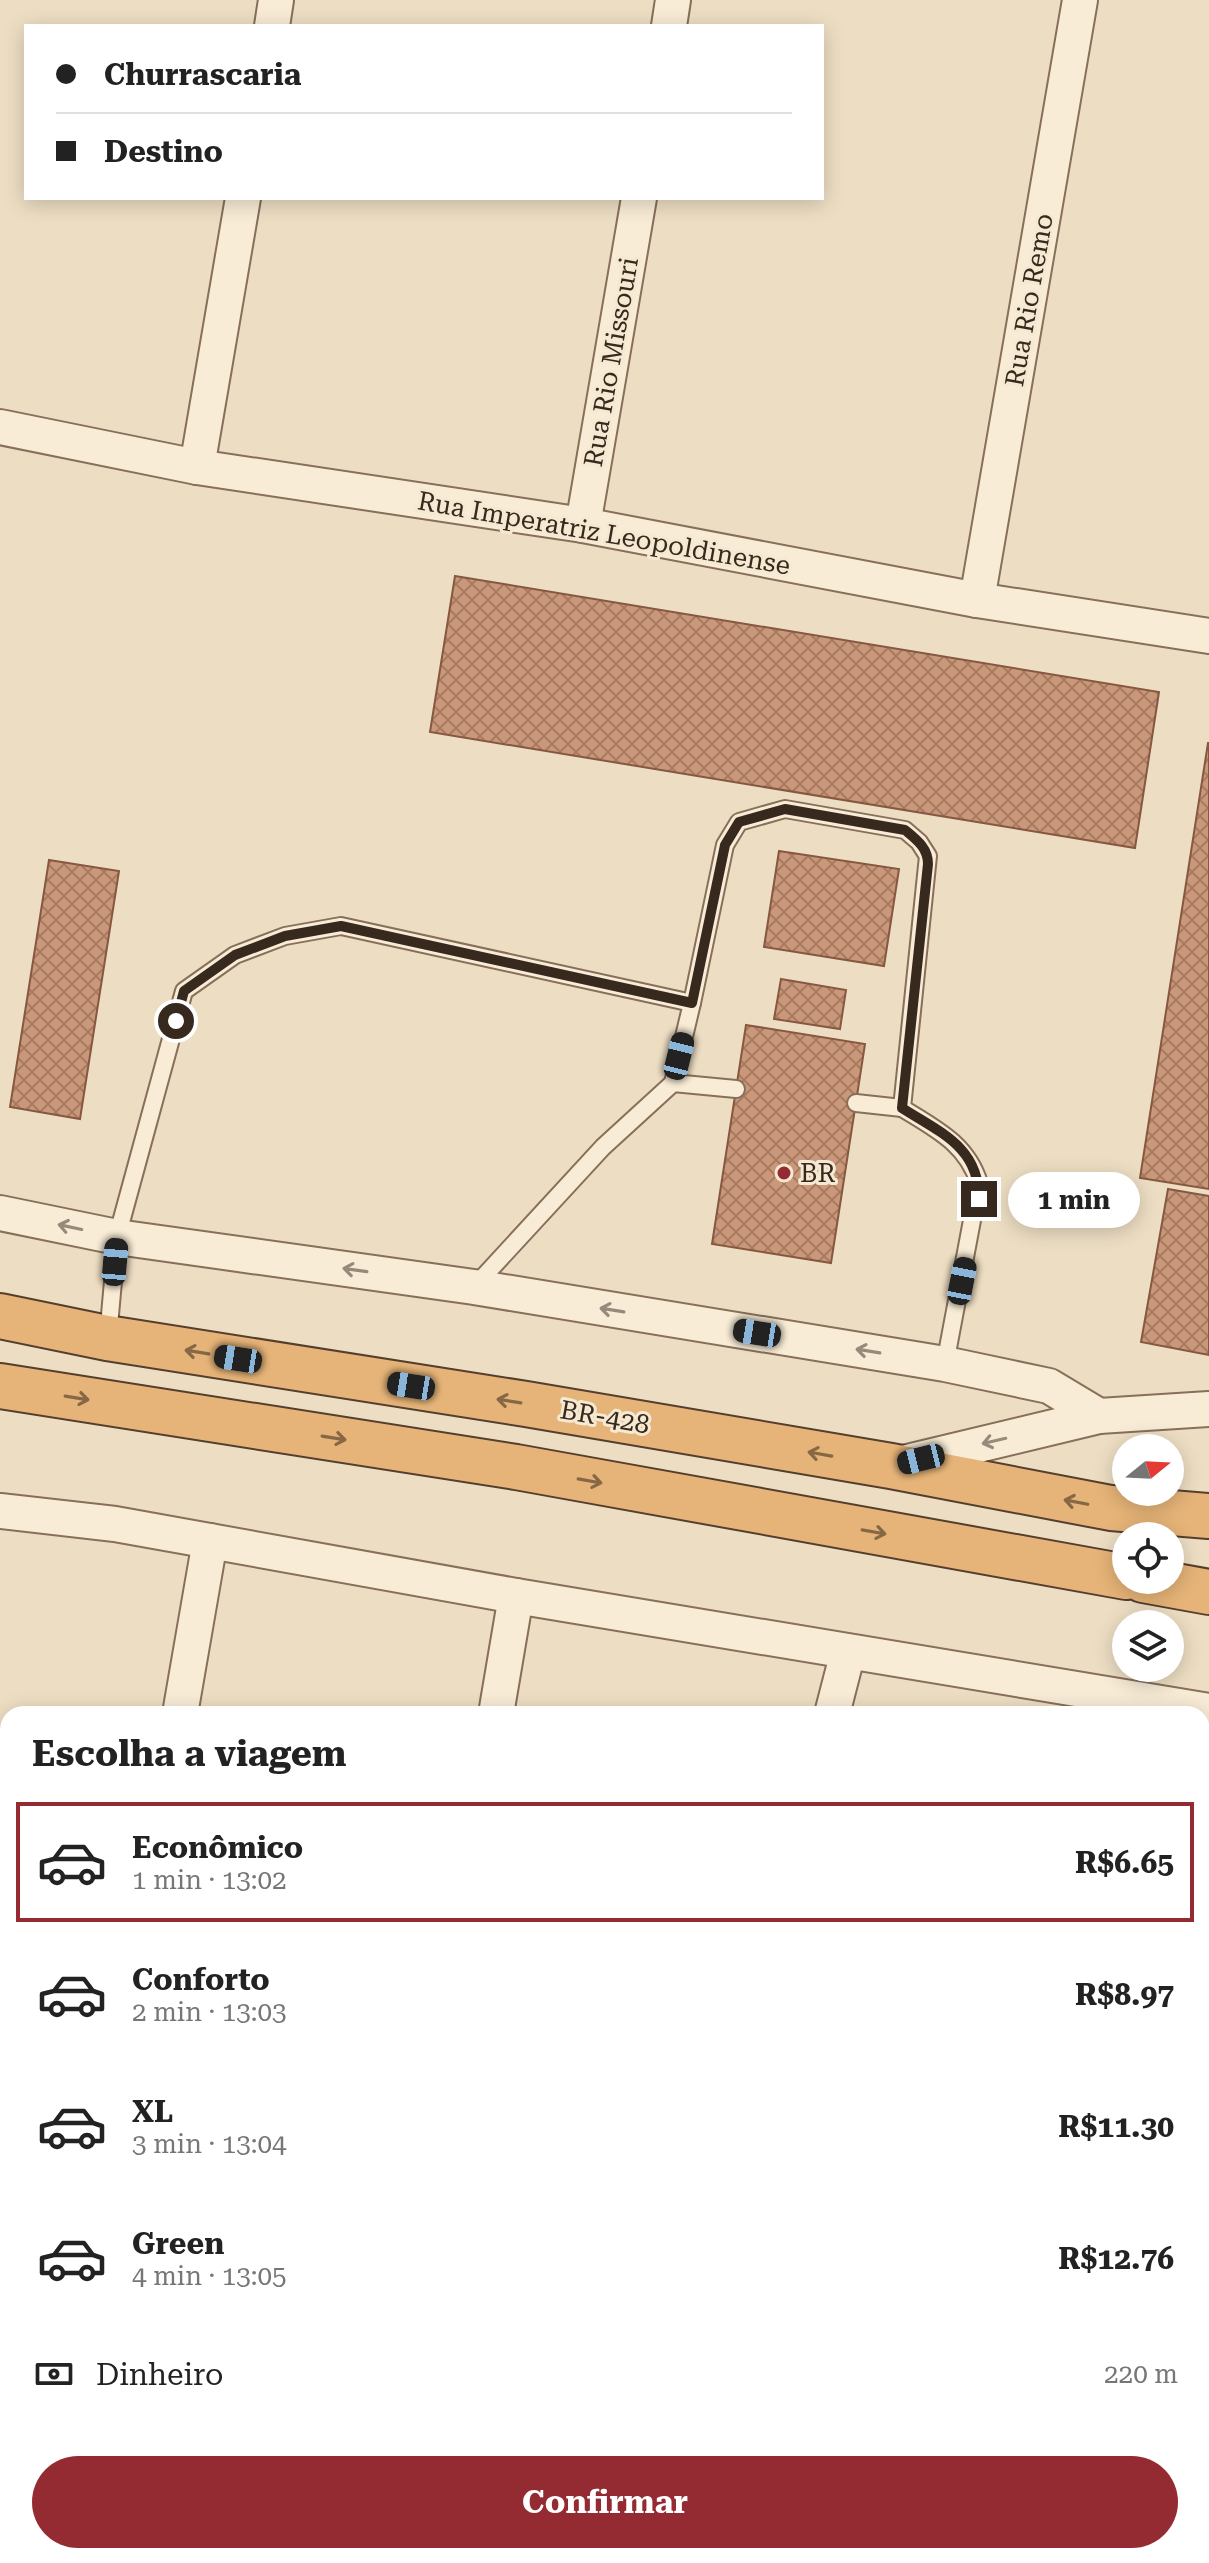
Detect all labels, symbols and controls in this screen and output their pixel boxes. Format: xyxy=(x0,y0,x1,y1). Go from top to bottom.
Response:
text: Churrascaria xyxy=(104,57,301,92)
text: Destino xyxy=(104,134,223,169)
street label: Rua Rio Remo xyxy=(999,211,1059,389)
street label: Rua Rio Missouri xyxy=(578,255,644,469)
street label: Rua Imperatriz Leopoldinense xyxy=(415,485,793,581)
route start xyxy=(158,1003,194,1039)
car xyxy=(662,1030,696,1082)
place label: BR xyxy=(800,1158,835,1188)
marker: BR xyxy=(775,1164,793,1182)
callout: 1 min xyxy=(1007,1171,1139,1227)
route end xyxy=(961,1181,997,1217)
text: 1 min xyxy=(1038,1185,1110,1215)
one-way arrow xyxy=(58,1219,83,1234)
car xyxy=(101,1237,129,1287)
car xyxy=(946,1255,978,1307)
one-way arrow xyxy=(342,1263,368,1278)
one-way arrow xyxy=(599,1301,625,1316)
car xyxy=(731,1317,783,1349)
car xyxy=(212,1343,264,1375)
one-way arrow xyxy=(856,1343,881,1358)
one-way arrow xyxy=(184,1344,210,1359)
car xyxy=(385,1370,437,1402)
one-way arrow xyxy=(64,1391,89,1406)
one-way arrow xyxy=(497,1393,522,1408)
street label: BR-428 xyxy=(558,1394,652,1440)
one-way arrow xyxy=(321,1432,346,1447)
one-way arrow xyxy=(982,1434,1008,1449)
north arrow xyxy=(1112,1434,1184,1506)
map controls xyxy=(1112,1434,1184,1682)
car xyxy=(895,1442,947,1476)
one-way arrow xyxy=(808,1445,834,1460)
one-way arrow xyxy=(577,1474,603,1489)
one-way arrow xyxy=(1064,1493,1089,1508)
button: locate xyxy=(1112,1522,1184,1594)
one-way arrow xyxy=(861,1526,886,1541)
button: layers xyxy=(1112,1610,1184,1682)
text: Escolha a viagem xyxy=(32,1733,347,1775)
icon: car xyxy=(36,1826,108,1898)
text: Econômico xyxy=(132,1830,303,1865)
text: R$6.65 xyxy=(1075,1845,1174,1880)
text: 1 min · 13:02 xyxy=(132,1865,287,1895)
icon: car xyxy=(36,1958,108,2030)
text: Conforto xyxy=(132,1962,270,1997)
text: R$8.97 xyxy=(1075,1977,1174,2012)
text: 2 min · 13:03 xyxy=(132,1997,287,2027)
icon: car xyxy=(36,2090,108,2162)
text: XL xyxy=(132,2094,173,2129)
text: R$11.30 xyxy=(1058,2109,1174,2144)
text: 3 min · 13:04 xyxy=(132,2129,287,2159)
icon: car xyxy=(36,2222,108,2294)
text: Green xyxy=(132,2226,224,2261)
text: R$12.76 xyxy=(1058,2241,1174,2276)
text: 4 min · 13:05 xyxy=(132,2261,287,2291)
icon: cash xyxy=(32,2352,76,2396)
text: Dinheiro xyxy=(96,2357,224,2392)
text: 220 m xyxy=(1104,2359,1178,2389)
button: Confirmar xyxy=(32,2456,1178,2548)

